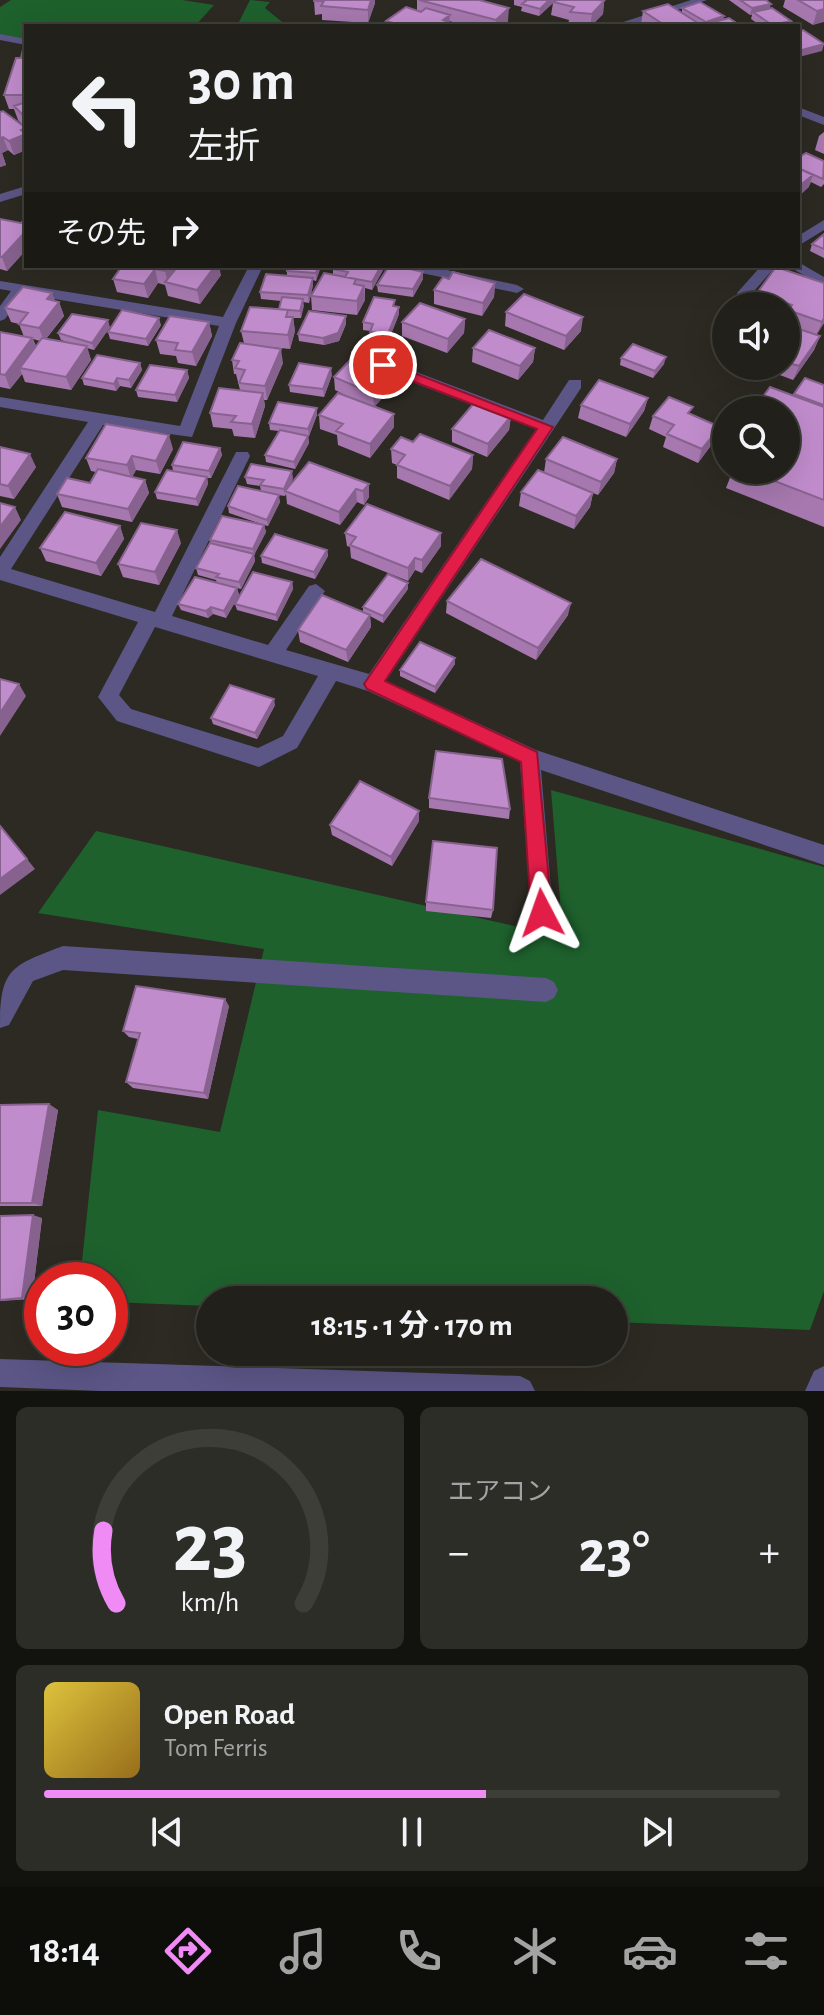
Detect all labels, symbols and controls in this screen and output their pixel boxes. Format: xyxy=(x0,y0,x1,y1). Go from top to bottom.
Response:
text: 30 m xyxy=(188,54,295,110)
icon: left xyxy=(56,56,160,160)
text: 左折 xyxy=(188,129,260,165)
icon: right xyxy=(162,208,206,252)
text: その先 xyxy=(56,219,146,249)
map controls xyxy=(712,292,800,484)
button: sound xyxy=(712,292,800,380)
pin xyxy=(349,331,417,399)
icon: arrive xyxy=(361,343,405,387)
button: search xyxy=(712,396,800,484)
position arrow xyxy=(500,871,584,955)
speed limit sign: 30 xyxy=(24,1262,128,1366)
text: 18:15 · 1 分 · 170 m xyxy=(311,1311,513,1341)
text: エアコン xyxy=(448,1479,552,1505)
text: 23 xyxy=(172,1503,248,1587)
text: 23° xyxy=(578,1523,650,1583)
text: − xyxy=(448,1531,469,1575)
text: + xyxy=(759,1531,780,1575)
text: km/h xyxy=(181,1588,239,1617)
text: Open Road xyxy=(164,1700,295,1730)
text: Tom Ferris xyxy=(164,1735,268,1761)
icon: previous xyxy=(145,1810,189,1854)
icon: pause xyxy=(390,1810,434,1854)
icon: next xyxy=(635,1810,679,1854)
icon: directions xyxy=(160,1923,216,1979)
icon: music xyxy=(275,1923,331,1979)
icon: phone xyxy=(391,1923,447,1979)
icon: climate xyxy=(507,1923,563,1979)
icon: car xyxy=(622,1923,678,1979)
icon: filters xyxy=(738,1923,794,1979)
text: 18:14 xyxy=(30,1933,100,1969)

